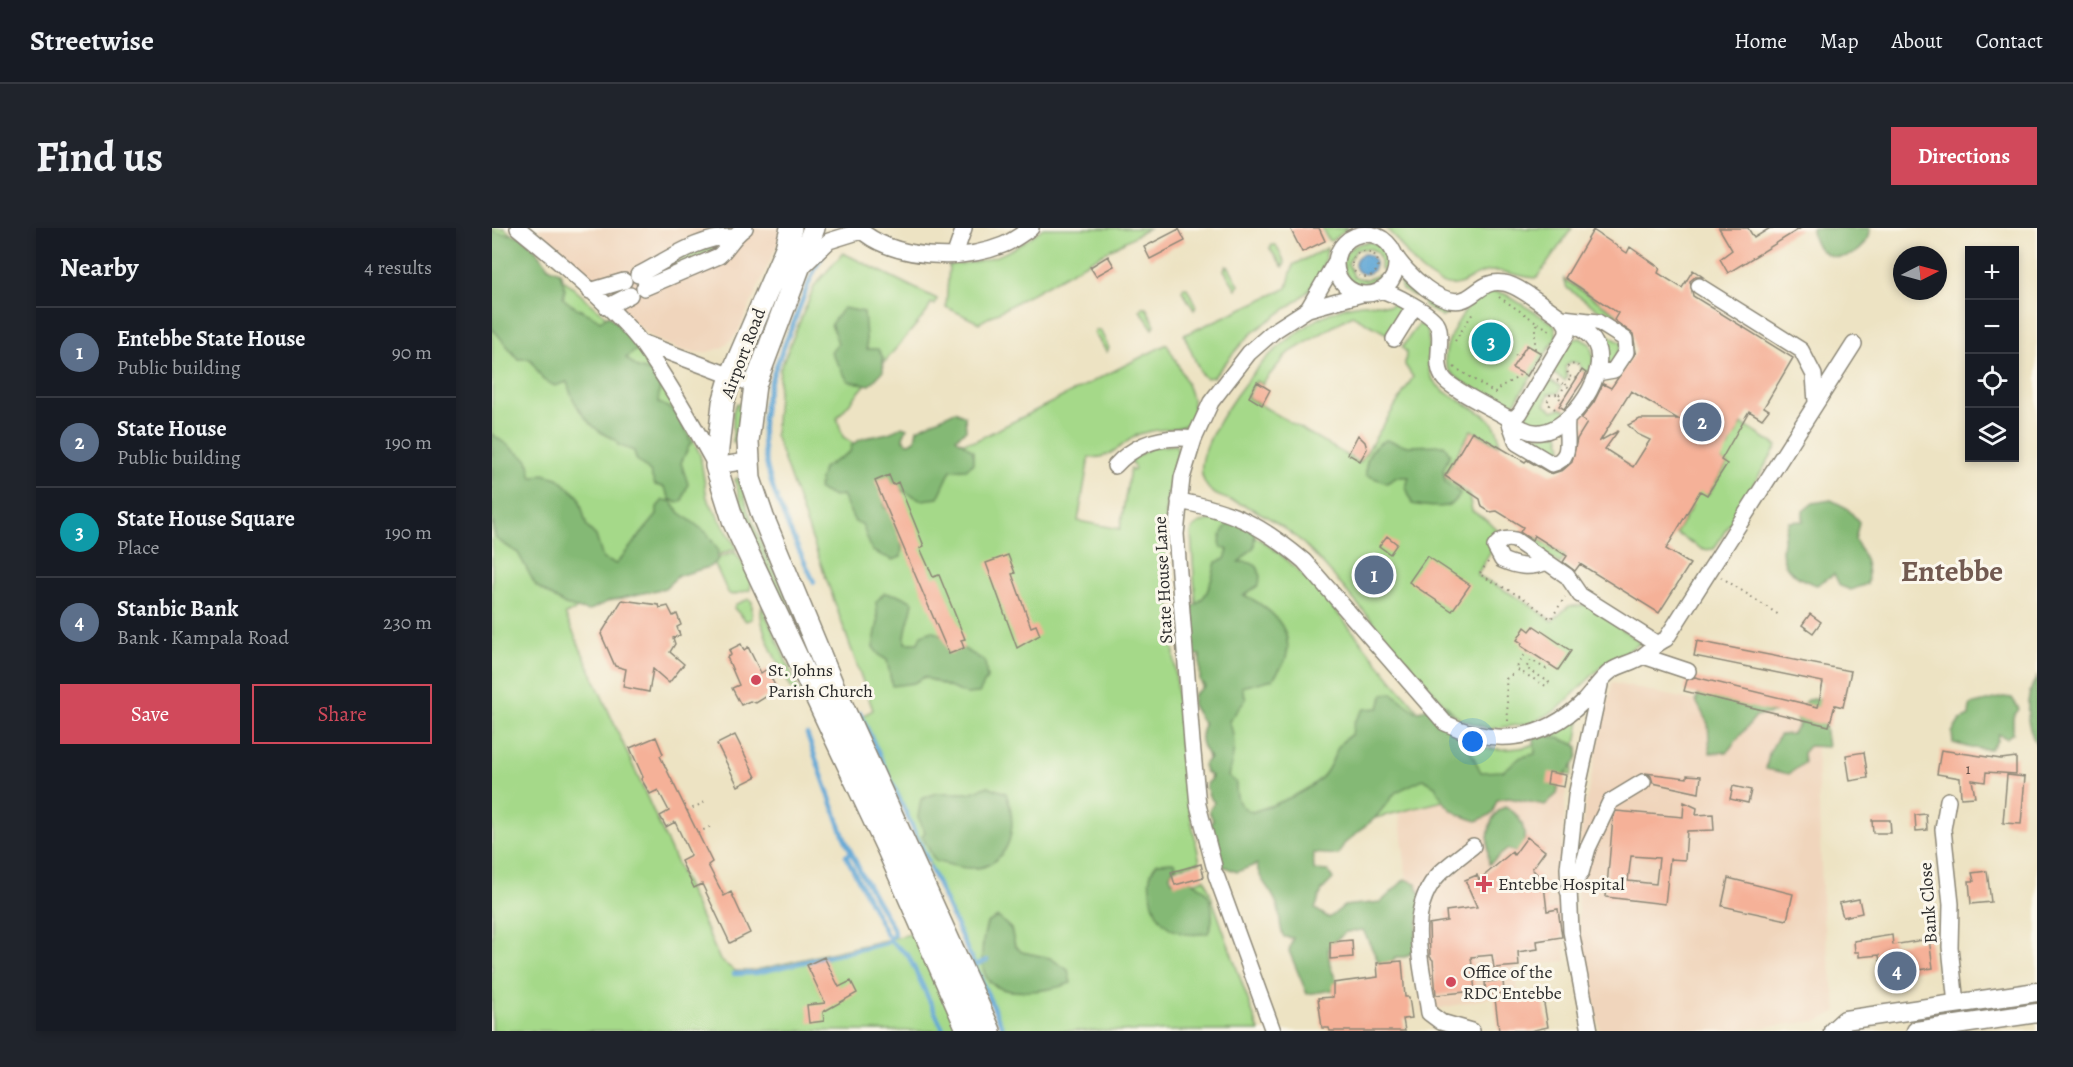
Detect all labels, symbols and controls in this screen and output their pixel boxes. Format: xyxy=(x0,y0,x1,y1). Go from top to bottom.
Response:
text: Streetwise xyxy=(30,22,154,60)
text: Home xyxy=(1734,27,1787,55)
text: Map xyxy=(1820,27,1858,55)
text: About xyxy=(1891,27,1943,55)
text: Contact xyxy=(1976,27,2043,55)
button: Directions xyxy=(1891,127,2037,185)
text: Find us xyxy=(36,128,163,185)
north arrow xyxy=(1893,246,1947,300)
map controls xyxy=(1965,246,2019,462)
button: + xyxy=(1965,246,2019,300)
text: Nearby xyxy=(60,250,139,285)
text: 4 results xyxy=(364,254,432,281)
button: − xyxy=(1965,300,2019,354)
street label: Airport Road xyxy=(715,304,771,402)
pin: 3 xyxy=(1472,320,1510,364)
text: Entebbe State House xyxy=(117,324,306,354)
text: 1 xyxy=(76,339,83,366)
text: 90 m xyxy=(392,339,432,366)
text: Public building xyxy=(117,354,241,381)
button: locate xyxy=(1965,354,2019,408)
pin: 2 xyxy=(1682,400,1722,444)
button: layers xyxy=(1965,408,2019,462)
text: State House xyxy=(117,414,227,444)
text: 2 xyxy=(75,429,84,456)
text: 190 m xyxy=(385,429,432,456)
text: Public building xyxy=(117,444,241,471)
text: State House Square xyxy=(117,504,295,534)
street label: State House Lane xyxy=(1148,516,1178,644)
text: 3 xyxy=(75,519,84,546)
text: 190 m xyxy=(385,519,432,546)
text: Place xyxy=(117,534,159,561)
district label: Entebbe xyxy=(1901,551,2003,591)
pin: 1 xyxy=(1354,552,1394,598)
text: Stanbic Bank xyxy=(117,594,238,624)
text: 4 xyxy=(75,609,84,636)
text: 230 m xyxy=(383,609,432,636)
text: Bank · Kampala Road xyxy=(117,624,289,651)
place label: St. Johns Parish Church xyxy=(768,658,873,703)
marker: St. Johns Parish Church xyxy=(749,673,763,687)
button: Save xyxy=(60,684,240,744)
button: Share xyxy=(252,684,432,744)
your location xyxy=(1458,727,1487,756)
house number: 1 xyxy=(1965,759,1971,779)
street label: Bank Close xyxy=(1913,862,1943,944)
place label: Entebbe Hospital xyxy=(1498,872,1625,896)
marker: Entebbe Hospital xyxy=(1475,875,1493,893)
pin: 4 xyxy=(1878,948,1916,994)
place label: Office of the RDC Entebbe xyxy=(1463,960,1562,1005)
marker: Office of the RDC Entebbe xyxy=(1444,975,1458,989)

